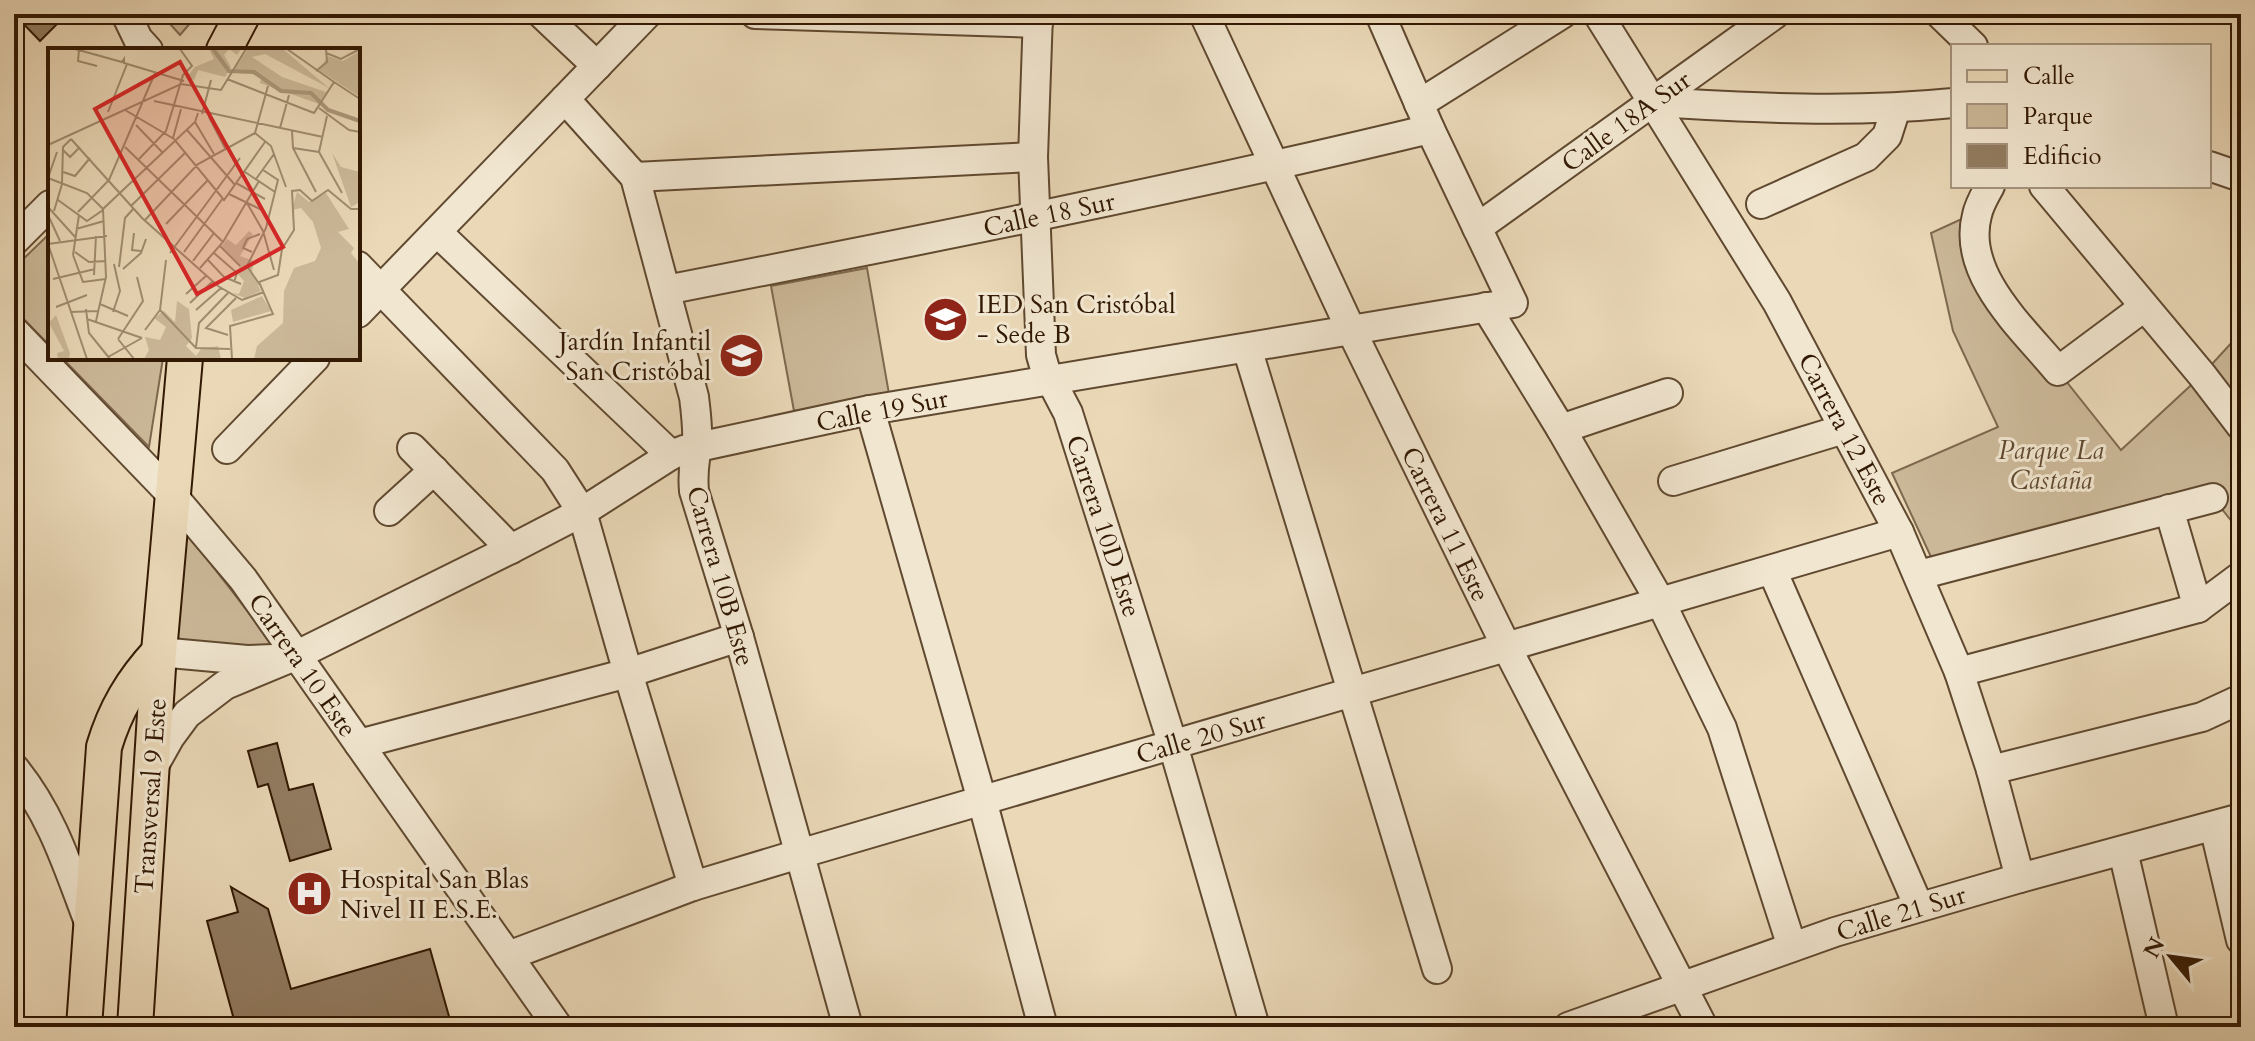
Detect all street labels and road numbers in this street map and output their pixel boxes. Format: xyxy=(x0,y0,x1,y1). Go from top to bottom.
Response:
street label: Calle 18A Sur xyxy=(1555,62,1698,180)
street label: Calle 18 Sur xyxy=(980,183,1119,245)
street label: Carrera 12 Este xyxy=(1790,347,1899,512)
street label: Calle 19 Sur xyxy=(813,380,951,440)
street label: Carrera 10D Este xyxy=(1058,431,1149,621)
street label: Carrera 11 Este xyxy=(1393,441,1498,607)
street label: Carrera 10B Este xyxy=(678,482,763,670)
street label: Carrera 10 Este xyxy=(240,586,365,744)
street label: Transversal 9 Este xyxy=(126,697,175,895)
street label: Calle 20 Sur xyxy=(1132,702,1271,773)
street label: Calle 21 Sur xyxy=(1832,877,1971,950)

